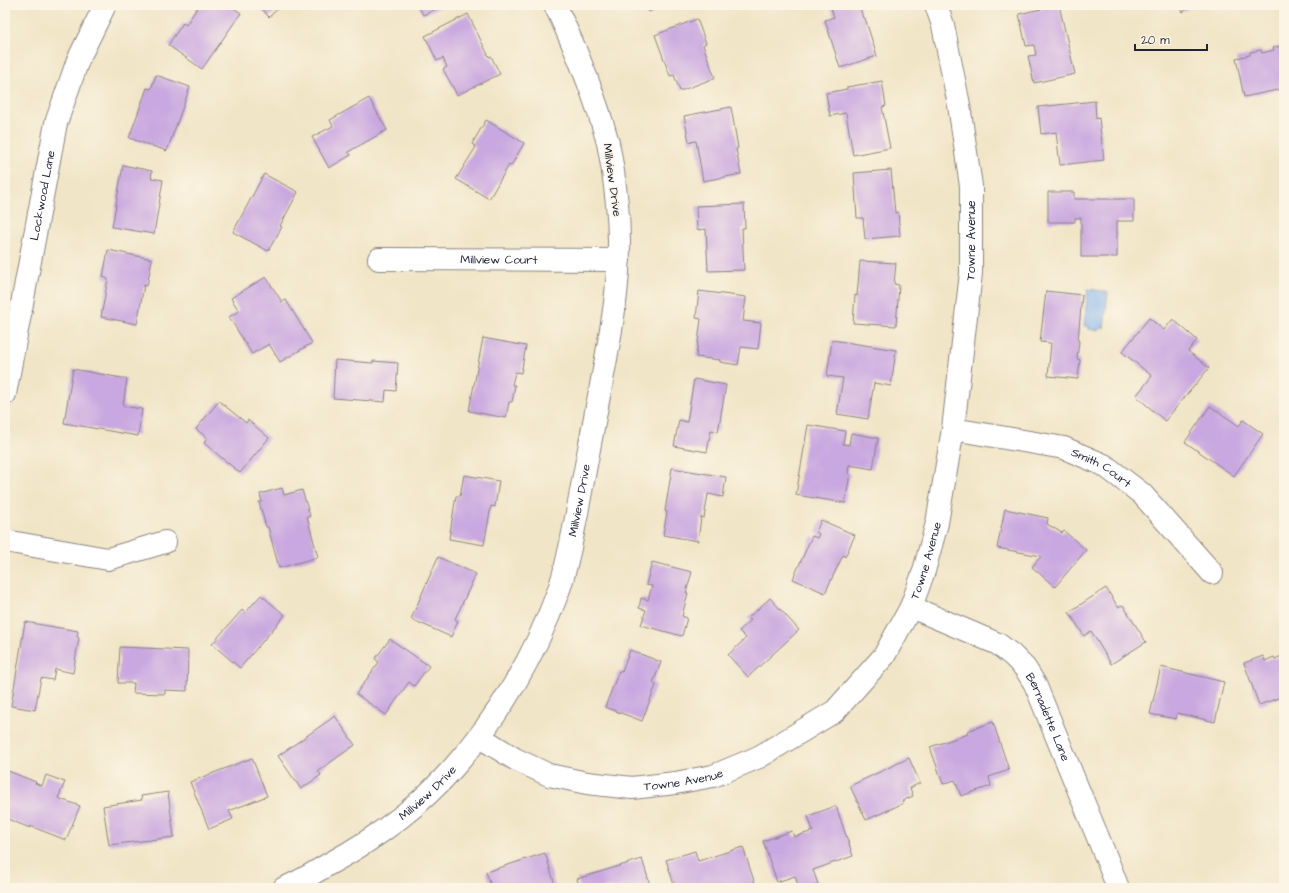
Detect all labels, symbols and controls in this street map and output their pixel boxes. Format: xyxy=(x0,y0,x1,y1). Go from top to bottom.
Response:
scale bar xyxy=(1135,26,1207,52)
text: 20 m xyxy=(1141,32,1170,49)
street label: Millview Drive xyxy=(598,142,626,218)
street label: Lockwood Lane xyxy=(26,149,59,242)
street label: Towne Avenue xyxy=(962,200,980,282)
street label: Millview Court xyxy=(460,251,538,268)
street label: Smith Court xyxy=(1069,444,1135,492)
street label: Millview Drive xyxy=(564,462,595,538)
street label: Towne Avenue xyxy=(906,519,946,602)
street label: Bernadette Lane xyxy=(1022,670,1074,764)
street label: Millview Drive xyxy=(395,761,461,824)
street label: Towne Avenue xyxy=(643,764,726,795)

